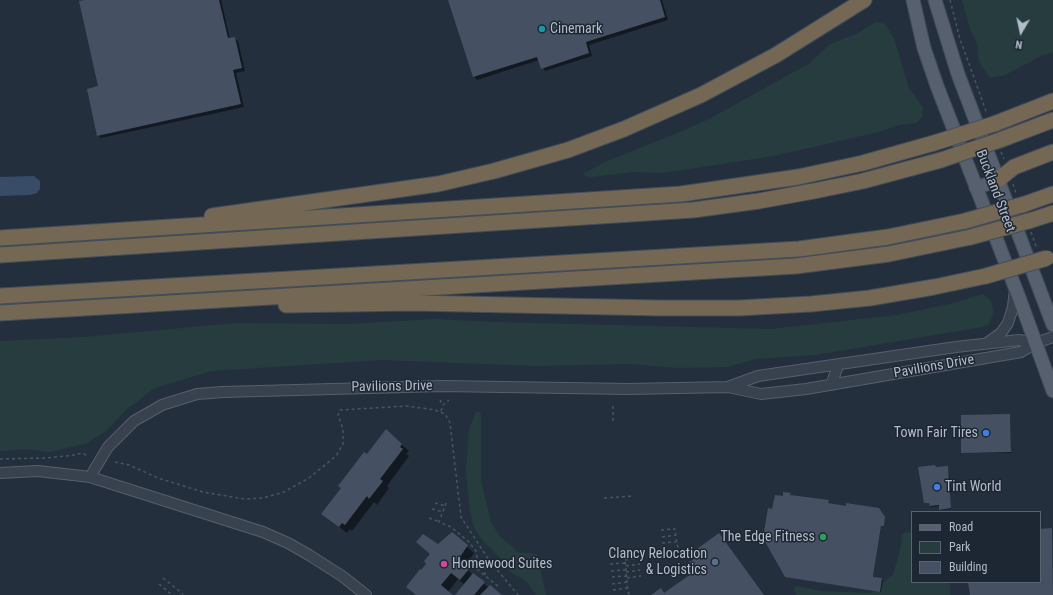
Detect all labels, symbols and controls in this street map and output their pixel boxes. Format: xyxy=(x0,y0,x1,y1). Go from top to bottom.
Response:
north arrow xyxy=(1001,12,1041,52)
place label: Cinemark xyxy=(550,21,602,37)
marker: Cinemark xyxy=(537,24,547,34)
text: N xyxy=(1015,37,1023,51)
street label: Buckland Street xyxy=(972,147,1018,235)
street label: Pavilions Drive xyxy=(893,352,975,382)
street label: Pavilions Drive xyxy=(351,378,433,396)
place label: Town Fair Tires xyxy=(894,425,978,441)
marker: Town Fair Tires xyxy=(981,428,991,438)
place label: Tint World xyxy=(945,479,1002,495)
marker: Tint World xyxy=(932,482,942,492)
legend xyxy=(911,511,1041,583)
text: Road xyxy=(949,520,973,534)
place label: The Edge Fitness xyxy=(721,529,815,545)
marker: The Edge Fitness xyxy=(818,532,828,542)
text: Park xyxy=(949,540,970,554)
place label: Clancy Relocation & Logistics xyxy=(608,546,707,578)
place label: Homewood Suites xyxy=(452,556,552,572)
marker: Clancy Relocation & Logistics xyxy=(710,557,720,567)
marker: Homewood Suites xyxy=(439,559,449,569)
text: Building xyxy=(949,560,987,574)

